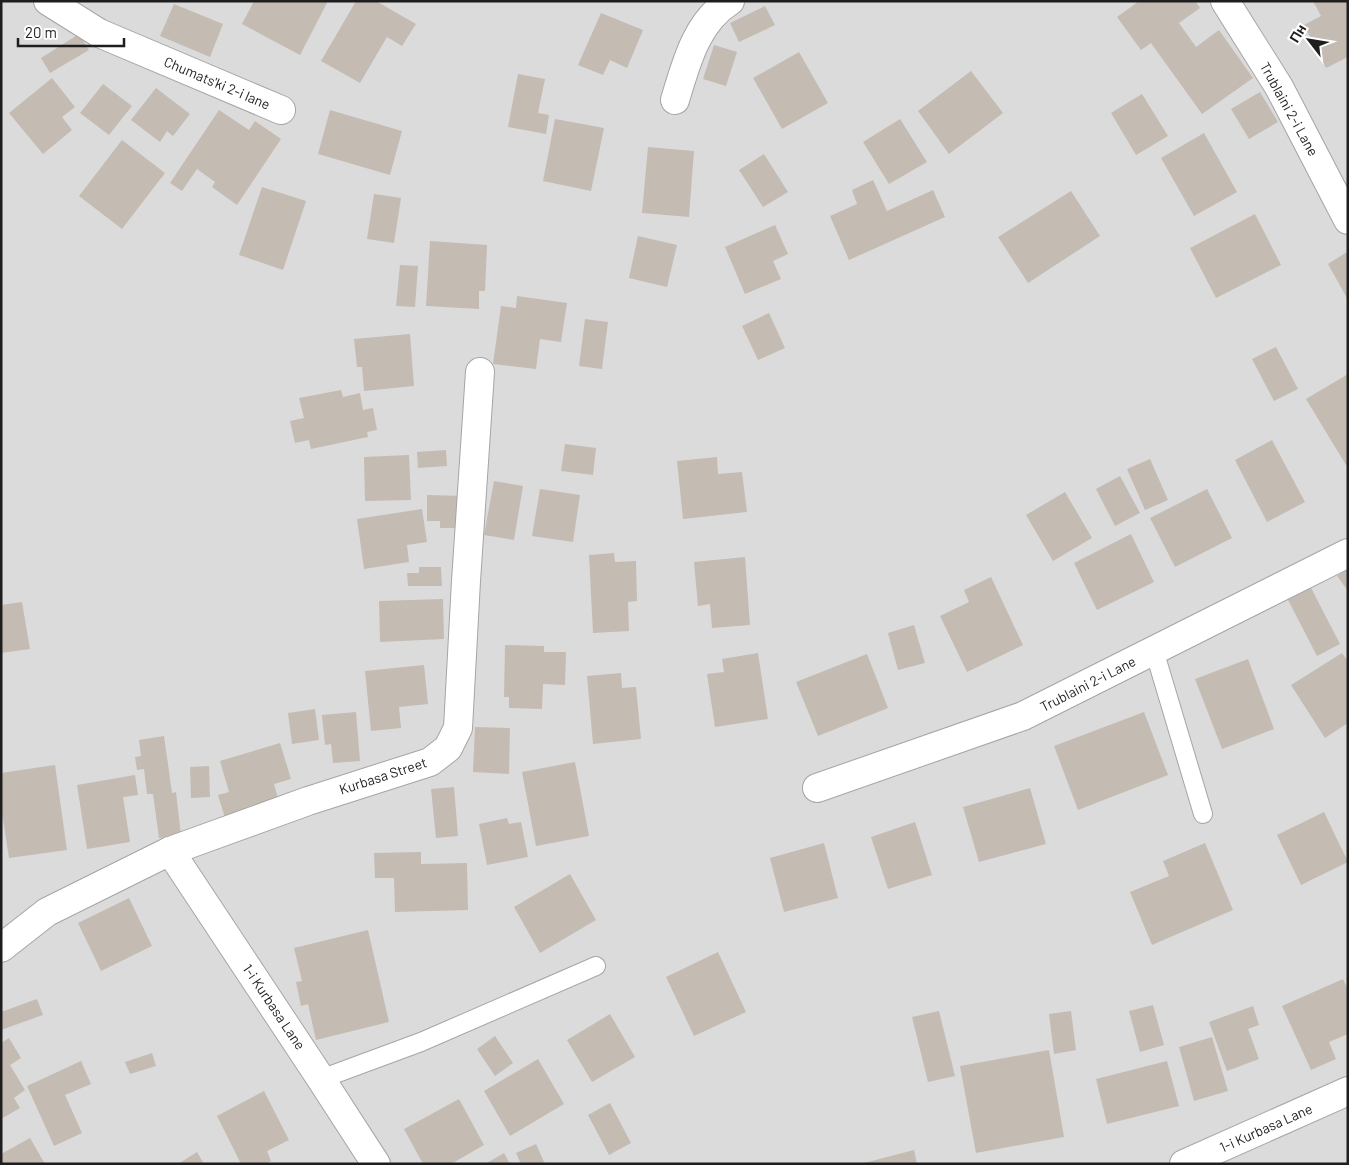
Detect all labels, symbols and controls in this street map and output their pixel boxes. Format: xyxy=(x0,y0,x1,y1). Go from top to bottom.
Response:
scale bar xyxy=(18,15,124,47)
north arrow xyxy=(1284,15,1334,65)
text: Пн xyxy=(1285,21,1309,45)
text: 20 m xyxy=(25,23,57,41)
street label: Chumats'ki 2-i lane xyxy=(162,53,273,113)
street label: Trublaini 2-i Lane xyxy=(1257,59,1322,159)
street label: Trublaini 2-i Lane xyxy=(1037,652,1138,715)
street label: Kurbasa Street xyxy=(337,753,429,798)
street label: 1-i Kurbasa Lane xyxy=(240,961,309,1053)
street label: 1-i Kurbasa Lane xyxy=(1217,1100,1315,1156)

